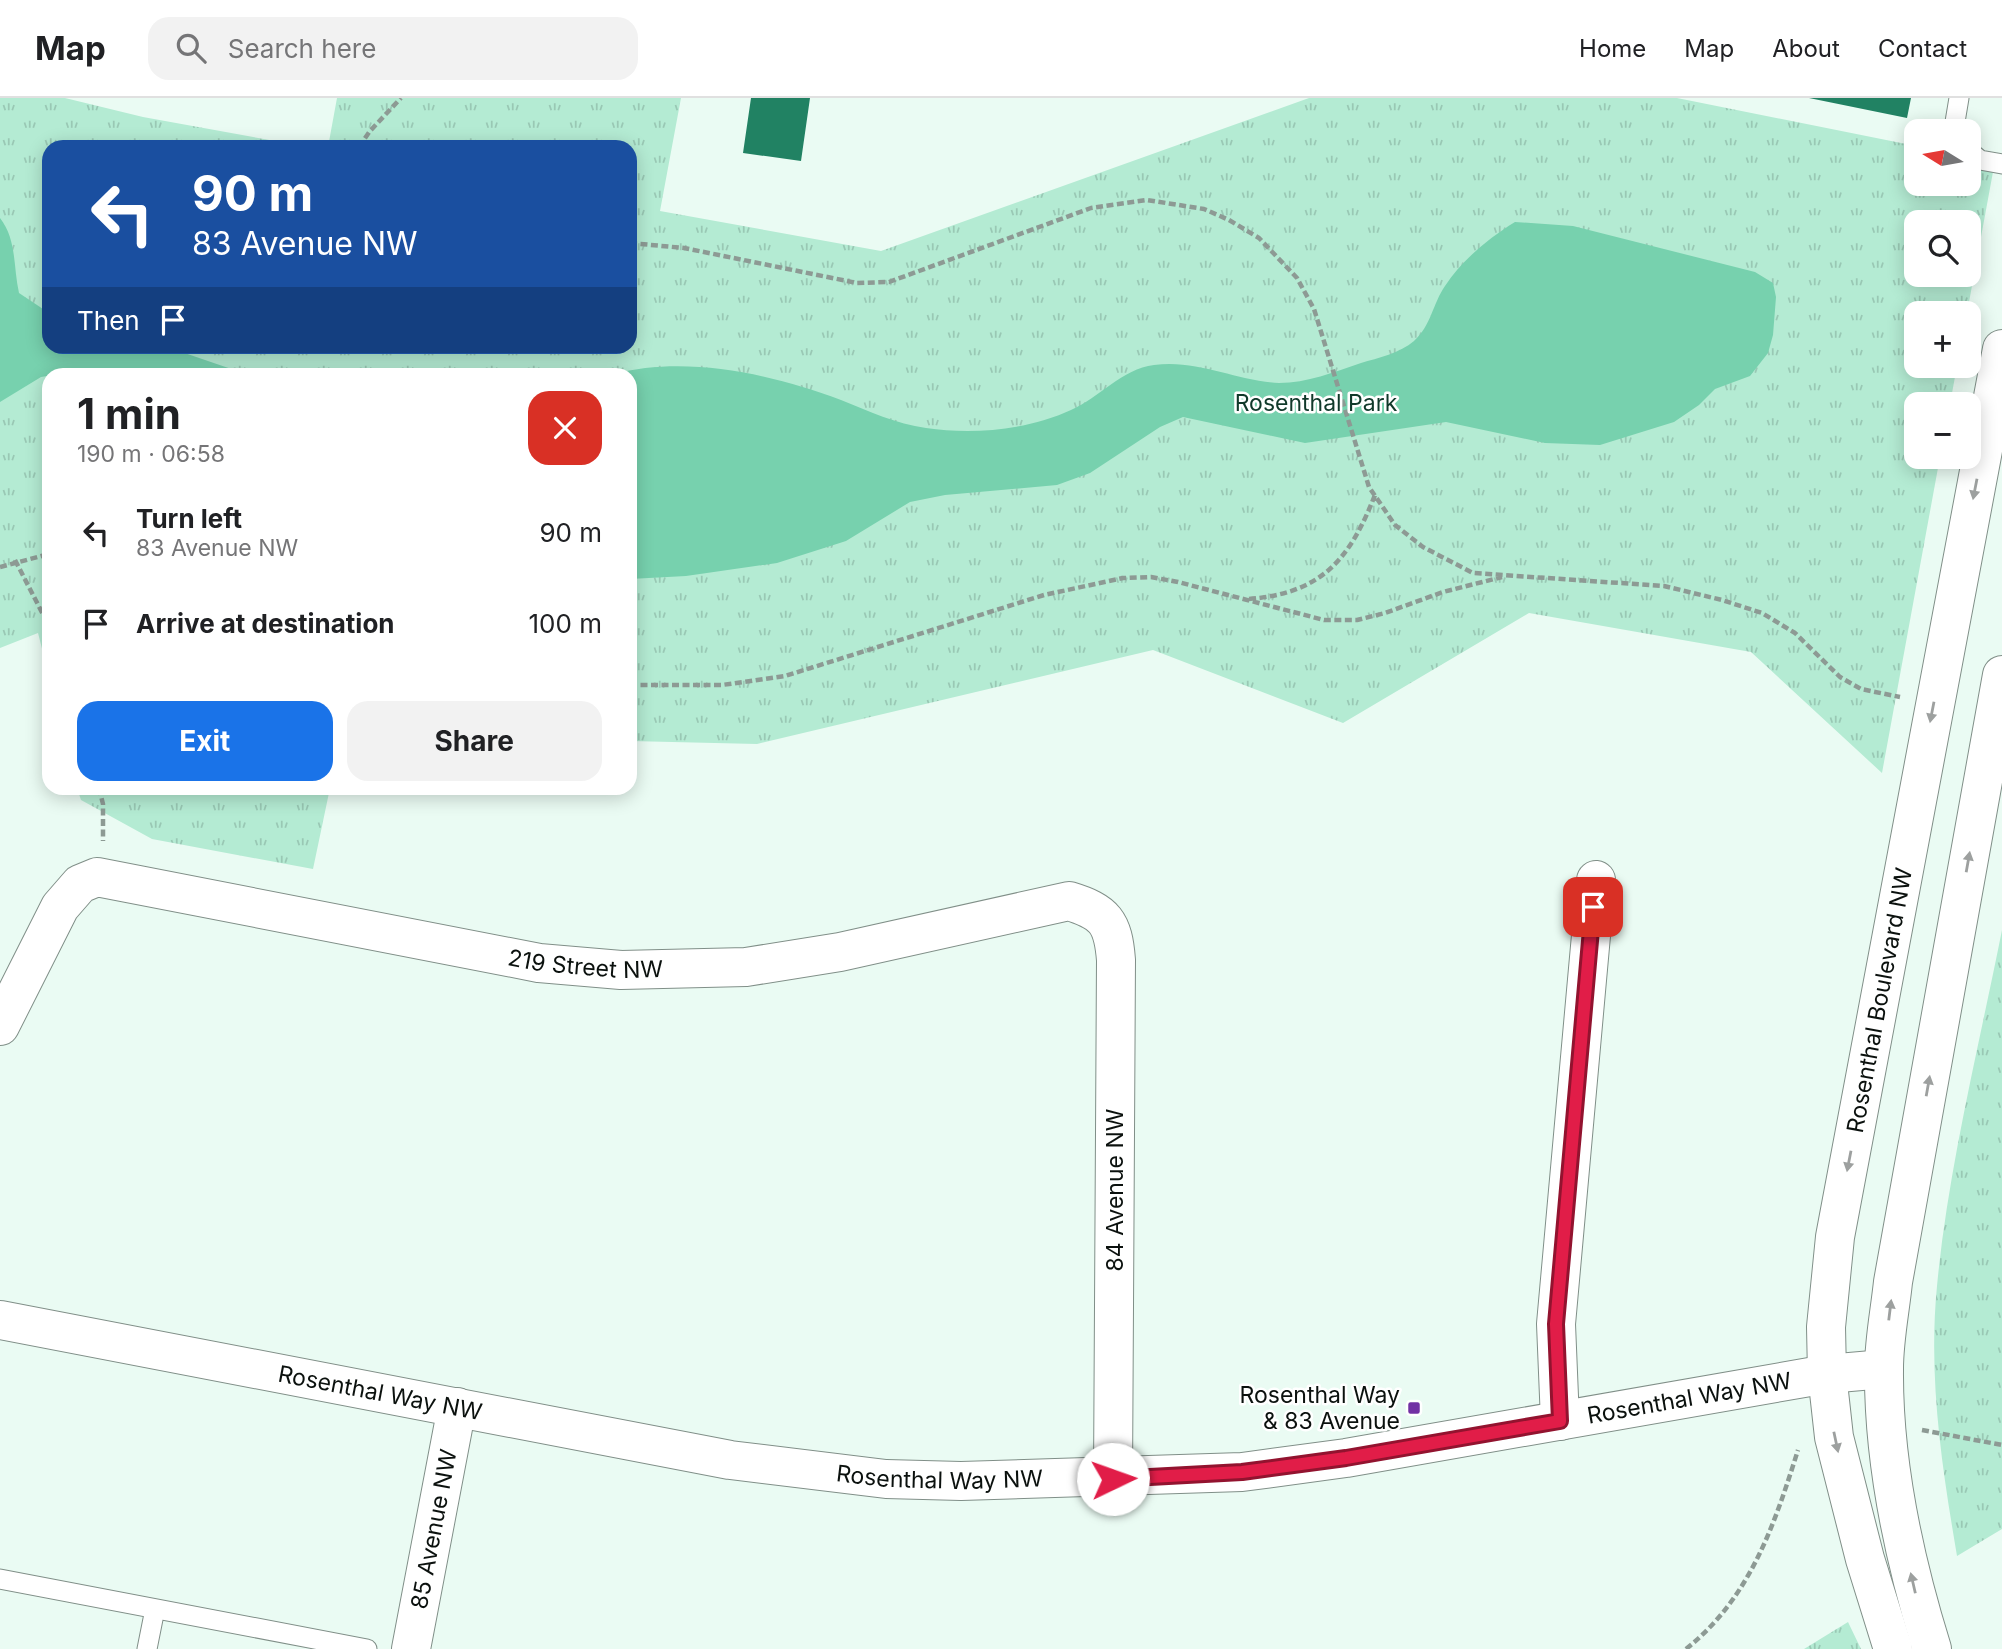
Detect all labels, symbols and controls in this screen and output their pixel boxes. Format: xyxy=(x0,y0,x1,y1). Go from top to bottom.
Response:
search box xyxy=(148,17,638,80)
text: Map xyxy=(35,28,106,68)
icon: search xyxy=(172,29,210,67)
text: Search here xyxy=(228,33,376,64)
text: Home xyxy=(1579,34,1646,63)
text: Map xyxy=(1684,34,1734,63)
text: About xyxy=(1772,34,1840,63)
text: Contact xyxy=(1878,34,1967,63)
north arrow xyxy=(1904,119,1981,196)
map controls xyxy=(1904,119,1981,469)
text: 90 m xyxy=(192,164,313,223)
icon: left xyxy=(77,168,168,259)
button: search xyxy=(1904,210,1981,287)
text: 83 Avenue NW xyxy=(192,224,418,263)
icon: arrive xyxy=(154,301,192,339)
button: + xyxy=(1904,301,1981,378)
text: Then xyxy=(77,305,140,336)
text: 1 min xyxy=(77,388,181,439)
park label: Rosenthal Park xyxy=(1235,389,1398,417)
button: close xyxy=(528,391,602,465)
button: − xyxy=(1904,392,1981,469)
text: 190 m · 06:58 xyxy=(77,440,225,468)
one-way arrow xyxy=(1969,478,1980,500)
text: Turn left xyxy=(136,503,242,534)
icon: left xyxy=(77,514,115,552)
text: 90 m xyxy=(539,517,602,548)
text: 83 Avenue NW xyxy=(136,534,298,562)
icon: arrive xyxy=(77,605,115,643)
text: Arrive at destination xyxy=(136,608,395,639)
text: 100 m xyxy=(529,608,602,639)
button: Exit xyxy=(77,701,333,781)
button: Share xyxy=(347,701,602,781)
one-way arrow xyxy=(1926,701,1937,723)
one-way arrow xyxy=(1963,851,1974,873)
street label: Rosenthal Boulevard NW xyxy=(1841,865,1918,1135)
pin xyxy=(1563,877,1623,937)
icon: arrive xyxy=(1574,888,1612,926)
street label: 219 Street NW xyxy=(506,943,664,984)
one-way arrow xyxy=(1923,1075,1934,1097)
street label: 84 Avenue NW xyxy=(1101,1108,1129,1271)
one-way arrow xyxy=(1844,1150,1855,1172)
one-way arrow xyxy=(1884,1299,1895,1321)
street label: Rosenthal Way NW xyxy=(276,1360,485,1426)
street label: Rosenthal Way NW xyxy=(1585,1366,1794,1430)
place label: Rosenthal Way & 83 Avenue xyxy=(1240,1381,1400,1435)
marker: Rosenthal Way & 83 Avenue xyxy=(1406,1400,1422,1416)
one-way arrow xyxy=(1831,1431,1842,1453)
position arrow xyxy=(1076,1442,1150,1516)
street label: 85 Avenue NW xyxy=(405,1447,463,1611)
street label: Rosenthal Way NW xyxy=(835,1459,1044,1495)
one-way arrow xyxy=(1908,1572,1919,1594)

